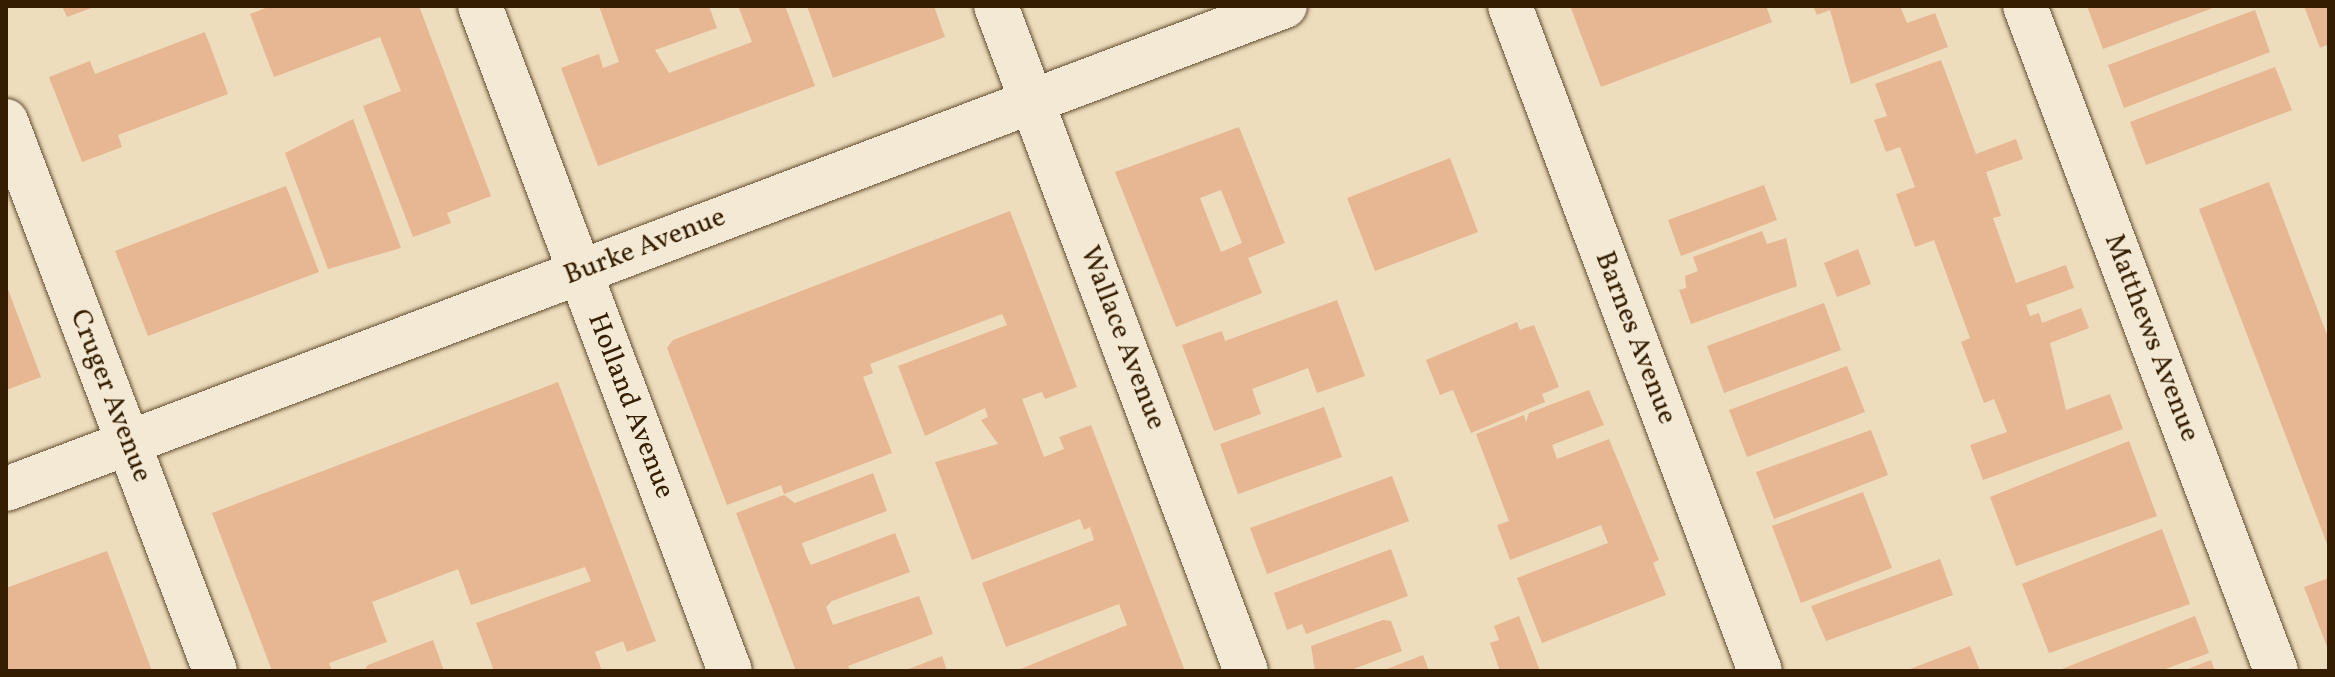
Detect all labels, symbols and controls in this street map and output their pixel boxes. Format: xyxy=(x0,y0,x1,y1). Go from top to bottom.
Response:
street label: Burke Avenue xyxy=(560,201,730,293)
street label: Matthews Avenue xyxy=(2096,230,2206,446)
street label: Wallace Avenue xyxy=(1072,242,1172,434)
street label: Barnes Avenue xyxy=(1587,247,1683,429)
street label: Cruger Avenue xyxy=(62,305,158,487)
street label: Holland Avenue xyxy=(579,308,681,504)

